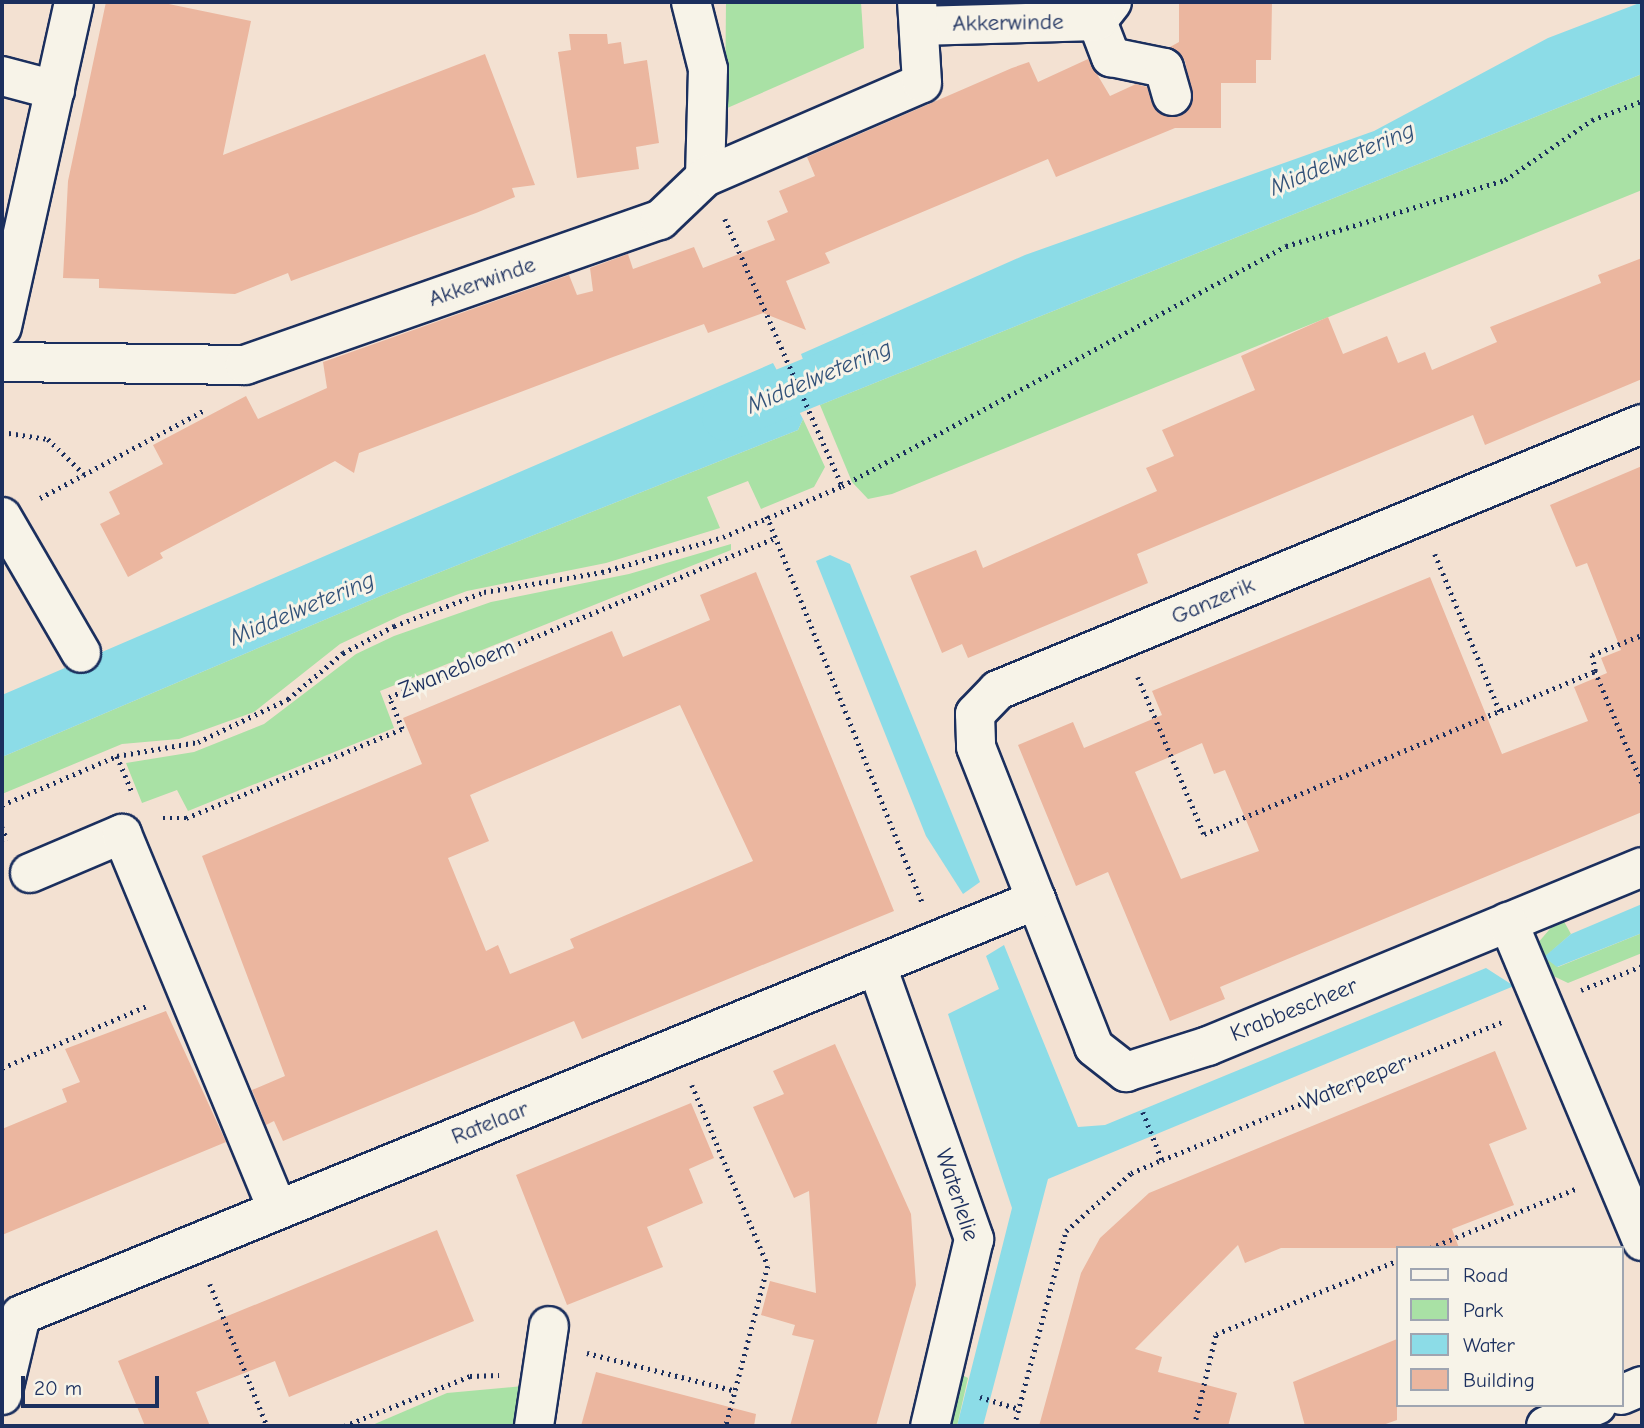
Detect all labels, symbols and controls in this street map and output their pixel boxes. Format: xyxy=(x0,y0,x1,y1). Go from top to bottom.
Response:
street label: Akkerwinde xyxy=(952,8,1064,38)
water label: Middelwetering xyxy=(1265,116,1419,202)
street label: Akkerwinde xyxy=(425,251,539,313)
water label: Middelwetering xyxy=(742,334,896,420)
water label: Middelwetering xyxy=(225,566,379,652)
street label: Ganzerik xyxy=(1167,571,1259,631)
street label: Zwanebloem xyxy=(395,633,519,705)
street label: Krabbescheer xyxy=(1226,972,1362,1048)
street label: Waterpeper xyxy=(1296,1049,1412,1117)
street label: Ratelaar xyxy=(447,1095,533,1151)
street label: Waterlelie xyxy=(929,1145,985,1245)
legend xyxy=(1396,1246,1623,1407)
text: Road xyxy=(1463,1263,1508,1287)
text: Park xyxy=(1463,1298,1503,1322)
text: Water xyxy=(1463,1333,1515,1357)
scale bar xyxy=(24,1362,163,1406)
text: Building xyxy=(1463,1368,1535,1392)
text: 20 m xyxy=(34,1376,82,1400)

